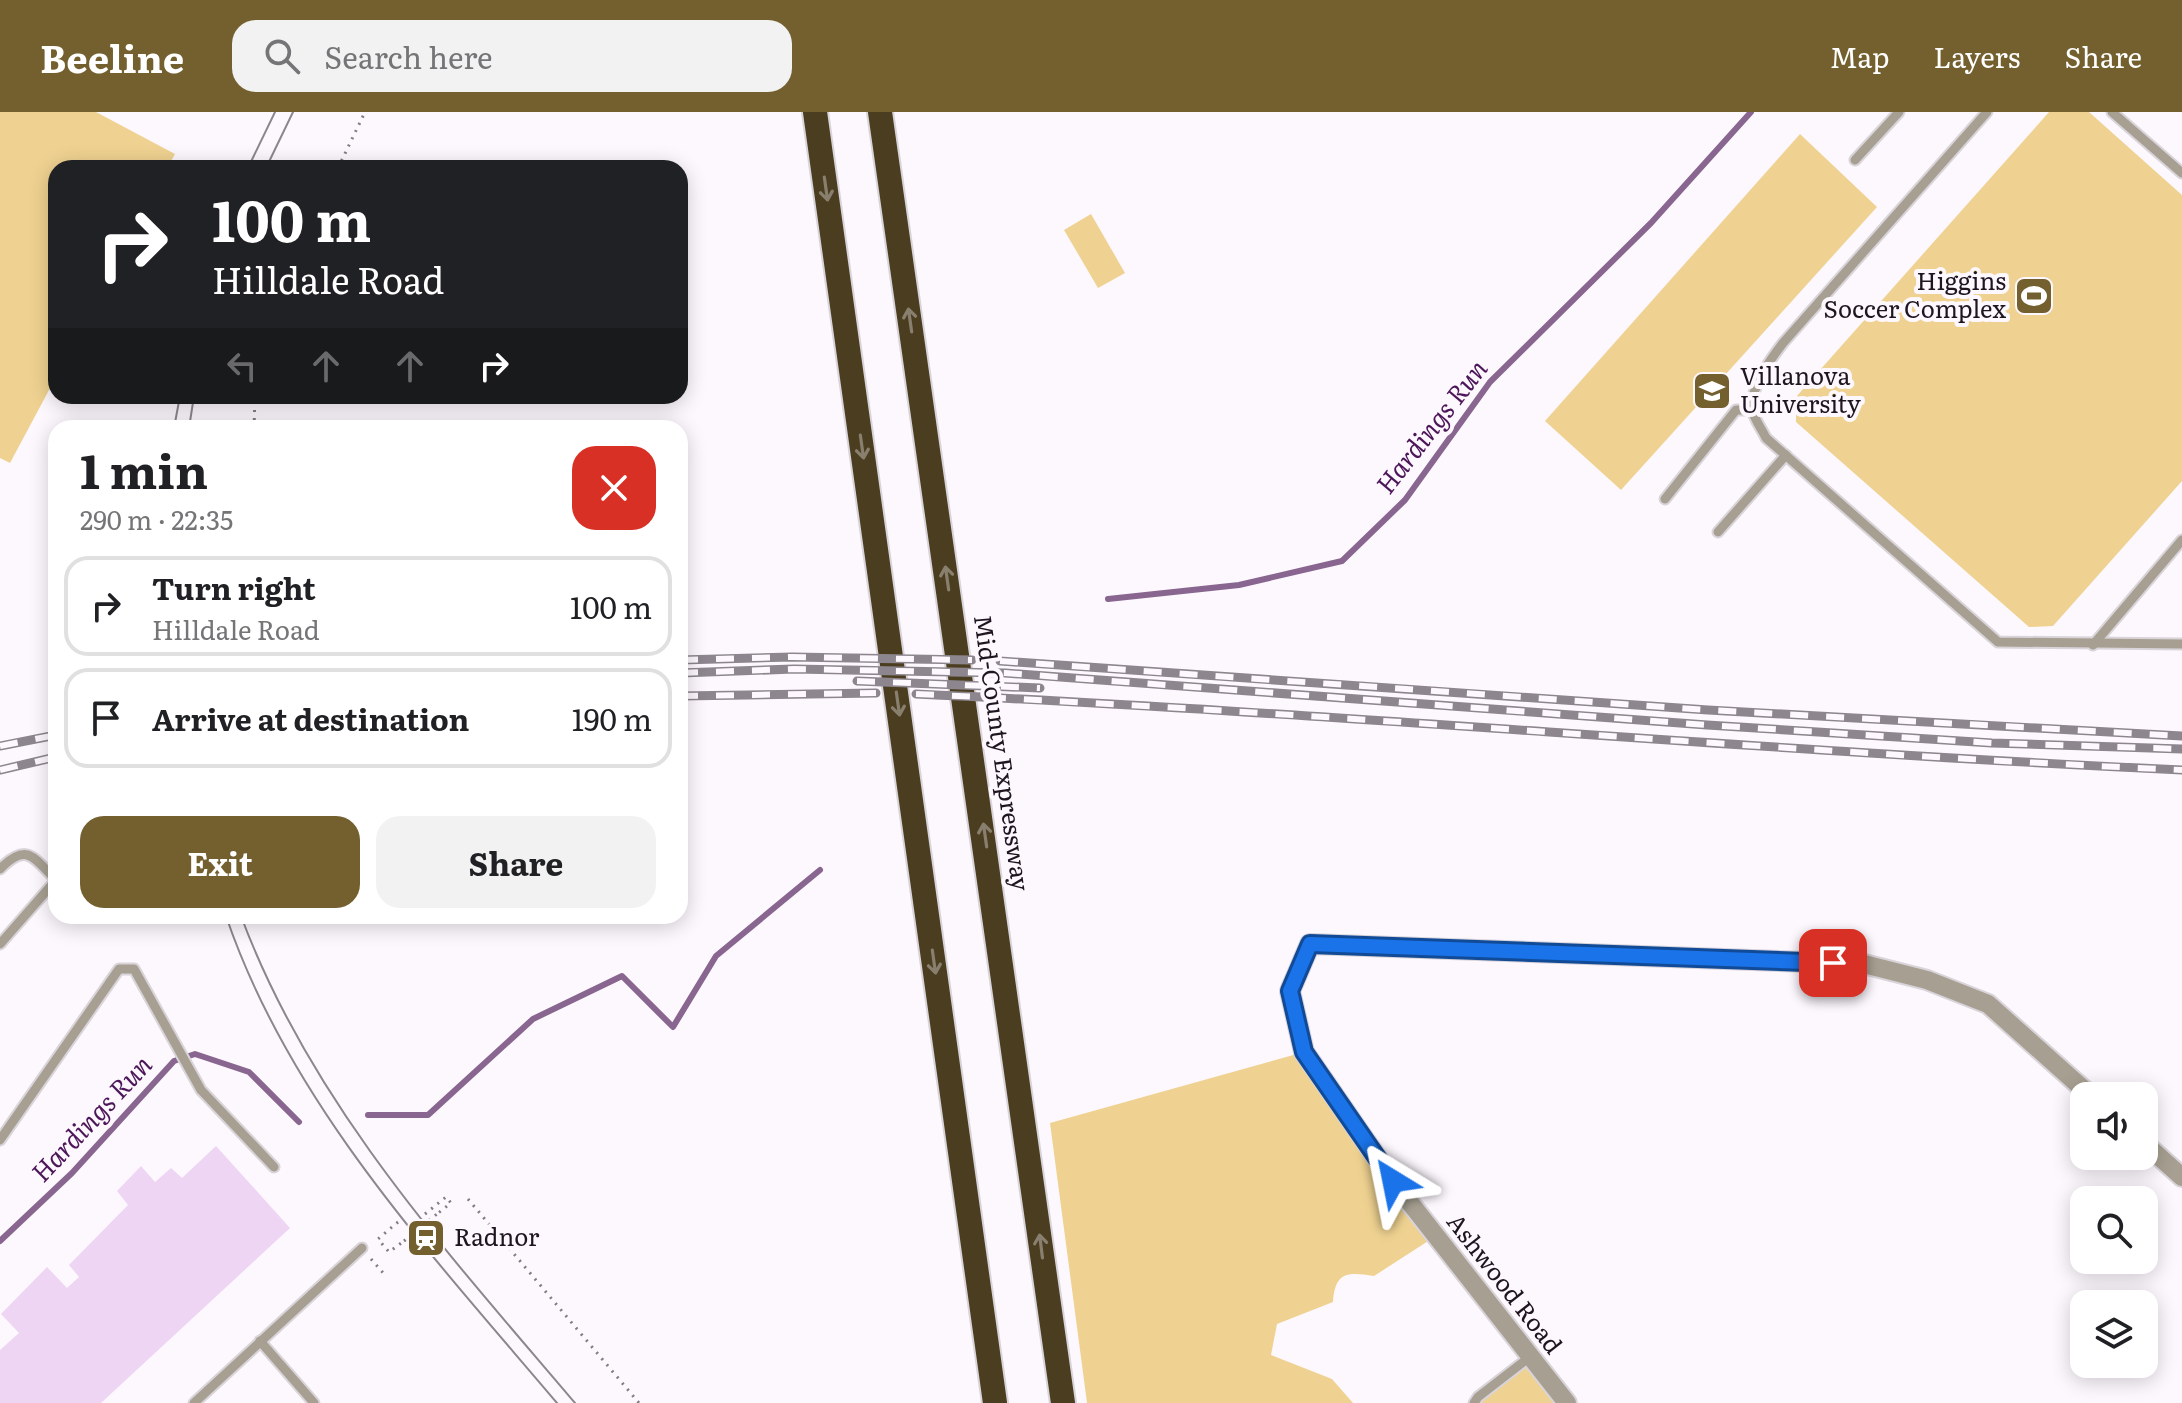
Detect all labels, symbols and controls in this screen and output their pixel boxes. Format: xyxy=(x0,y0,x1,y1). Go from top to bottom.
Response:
search box xyxy=(232,20,792,92)
text: Beeline xyxy=(40,28,184,85)
icon: search xyxy=(260,34,304,78)
text: Search here xyxy=(324,34,493,78)
text: Map xyxy=(1830,35,1889,77)
text: Layers xyxy=(1933,35,2020,77)
text: Share xyxy=(2064,35,2142,77)
text: 100 m xyxy=(212,176,371,259)
one-way arrow xyxy=(819,176,834,201)
icon: right xyxy=(80,192,184,296)
text: Hilldale Road xyxy=(212,252,444,305)
place label: Higgins Soccer Complex xyxy=(1824,262,2006,325)
sports icon: Higgins Soccer Complex xyxy=(2013,275,2055,317)
one-way arrow xyxy=(902,308,917,333)
icon: left xyxy=(220,344,264,388)
icon: ahead xyxy=(304,344,348,388)
icon: ahead xyxy=(388,344,432,388)
icon: right xyxy=(472,344,516,388)
water label: Hardings Run xyxy=(1365,350,1495,501)
place label: Villanova University xyxy=(1740,357,1861,420)
school or university icon: Villanova University xyxy=(1691,370,1733,412)
text: 1 min xyxy=(80,433,208,504)
one-way arrow xyxy=(855,434,870,459)
button: close xyxy=(572,446,656,530)
text: 290 m · 22:35 xyxy=(80,499,233,538)
text: Turn right xyxy=(152,565,316,609)
one-way arrow xyxy=(939,565,954,591)
icon: right xyxy=(84,584,128,628)
text: 100 m xyxy=(570,584,652,628)
text: Hilldale Road xyxy=(152,609,320,648)
street label: Mid-County Expressway xyxy=(967,612,1040,893)
one-way arrow xyxy=(891,691,906,716)
icon: arrive xyxy=(84,696,128,740)
text: Arrive at destination xyxy=(152,696,469,740)
text: 190 m xyxy=(572,696,652,740)
button: Exit xyxy=(80,816,360,908)
button: Share xyxy=(376,816,656,908)
one-way arrow xyxy=(977,823,992,848)
pin xyxy=(1799,929,1867,997)
icon: arrive xyxy=(1811,941,1855,985)
one-way arrow xyxy=(927,949,942,974)
water label: Hardings Run xyxy=(21,1045,160,1190)
map controls xyxy=(2070,1082,2158,1378)
button: sound xyxy=(2070,1082,2158,1170)
position arrow xyxy=(1351,1139,1435,1223)
button: search xyxy=(2070,1186,2158,1274)
street label: Ashwood Road xyxy=(1440,1205,1572,1360)
station icon: Radnor xyxy=(405,1217,447,1259)
place label: Radnor xyxy=(454,1218,540,1253)
one-way arrow xyxy=(1033,1234,1048,1259)
button: layers xyxy=(2070,1290,2158,1378)

